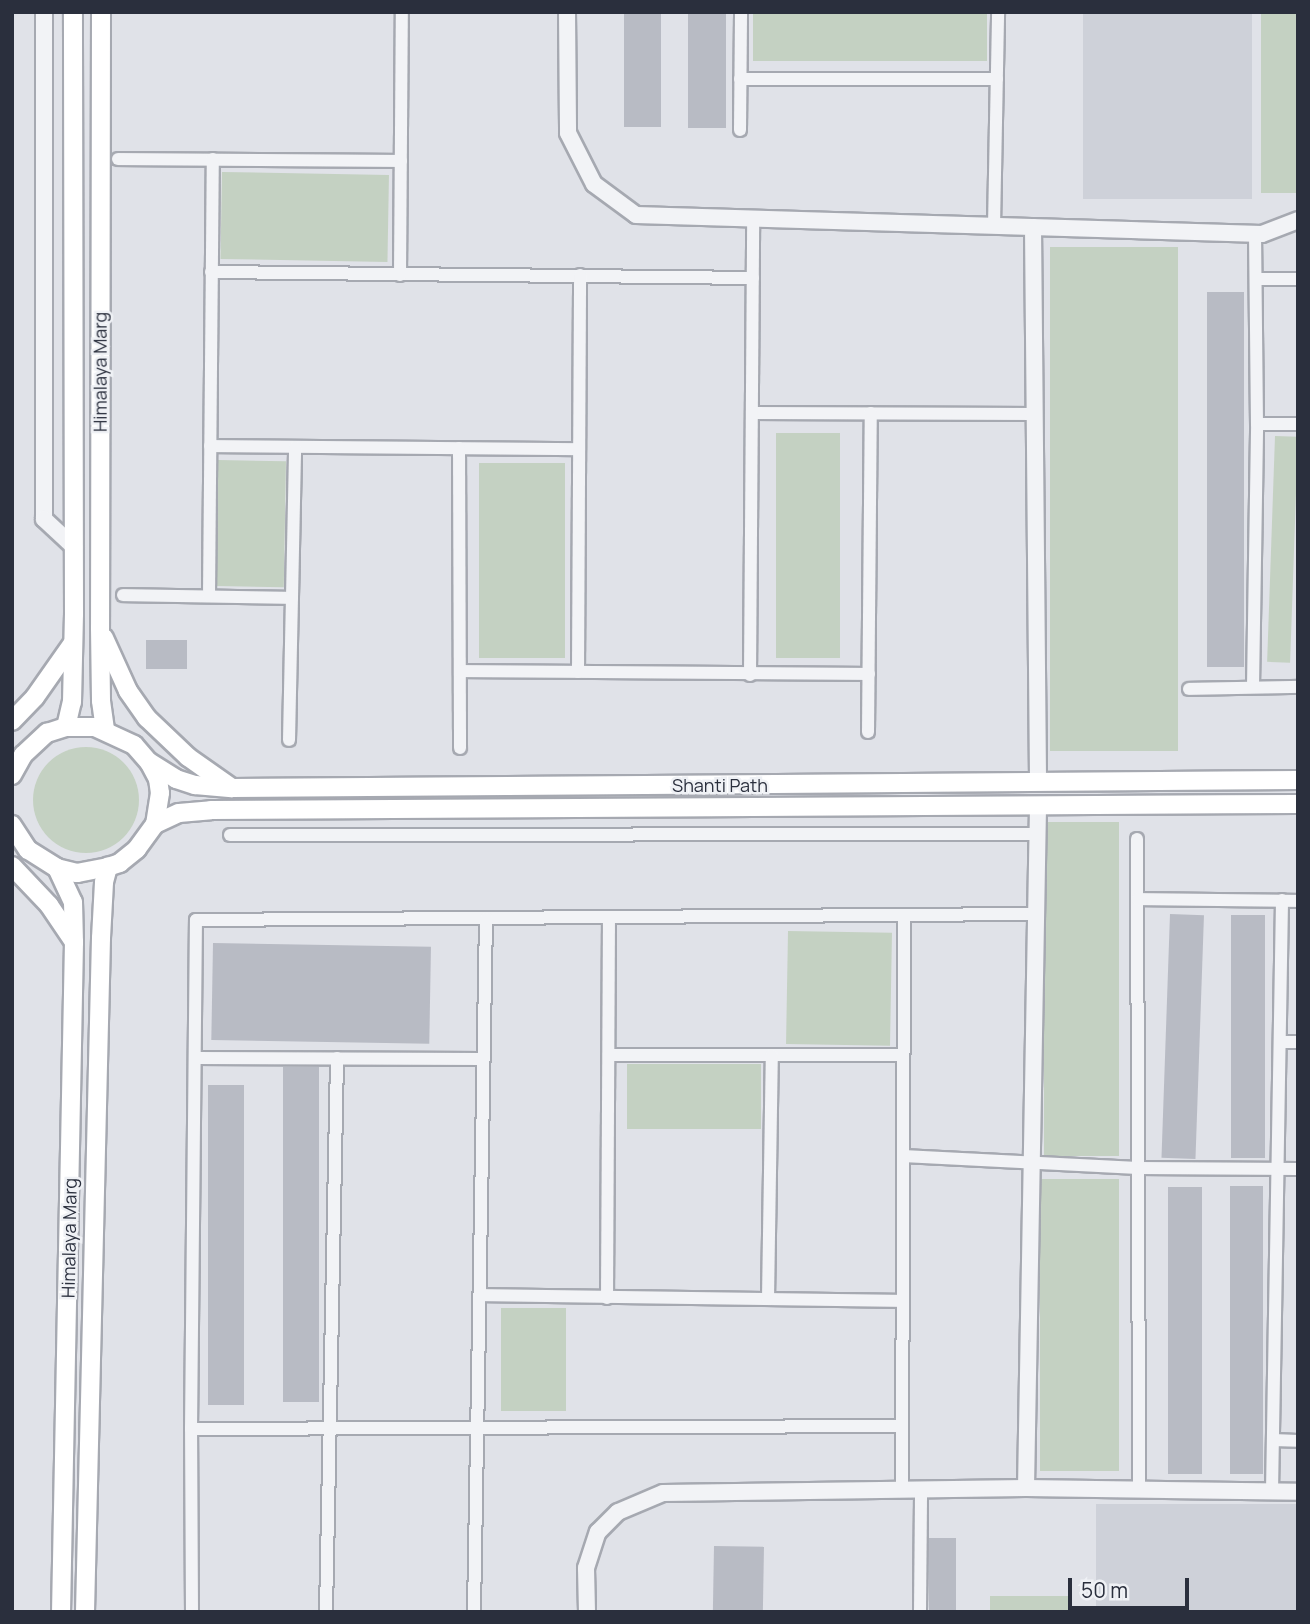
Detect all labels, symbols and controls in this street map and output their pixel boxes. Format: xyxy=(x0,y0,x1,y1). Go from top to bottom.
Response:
street label: Himalaya Marg xyxy=(89,312,111,432)
street label: Shanti Path xyxy=(672,774,768,796)
street label: Himalaya Marg xyxy=(57,1178,81,1298)
scale bar xyxy=(1072,1564,1193,1608)
text: 50 m xyxy=(1081,1576,1128,1604)

